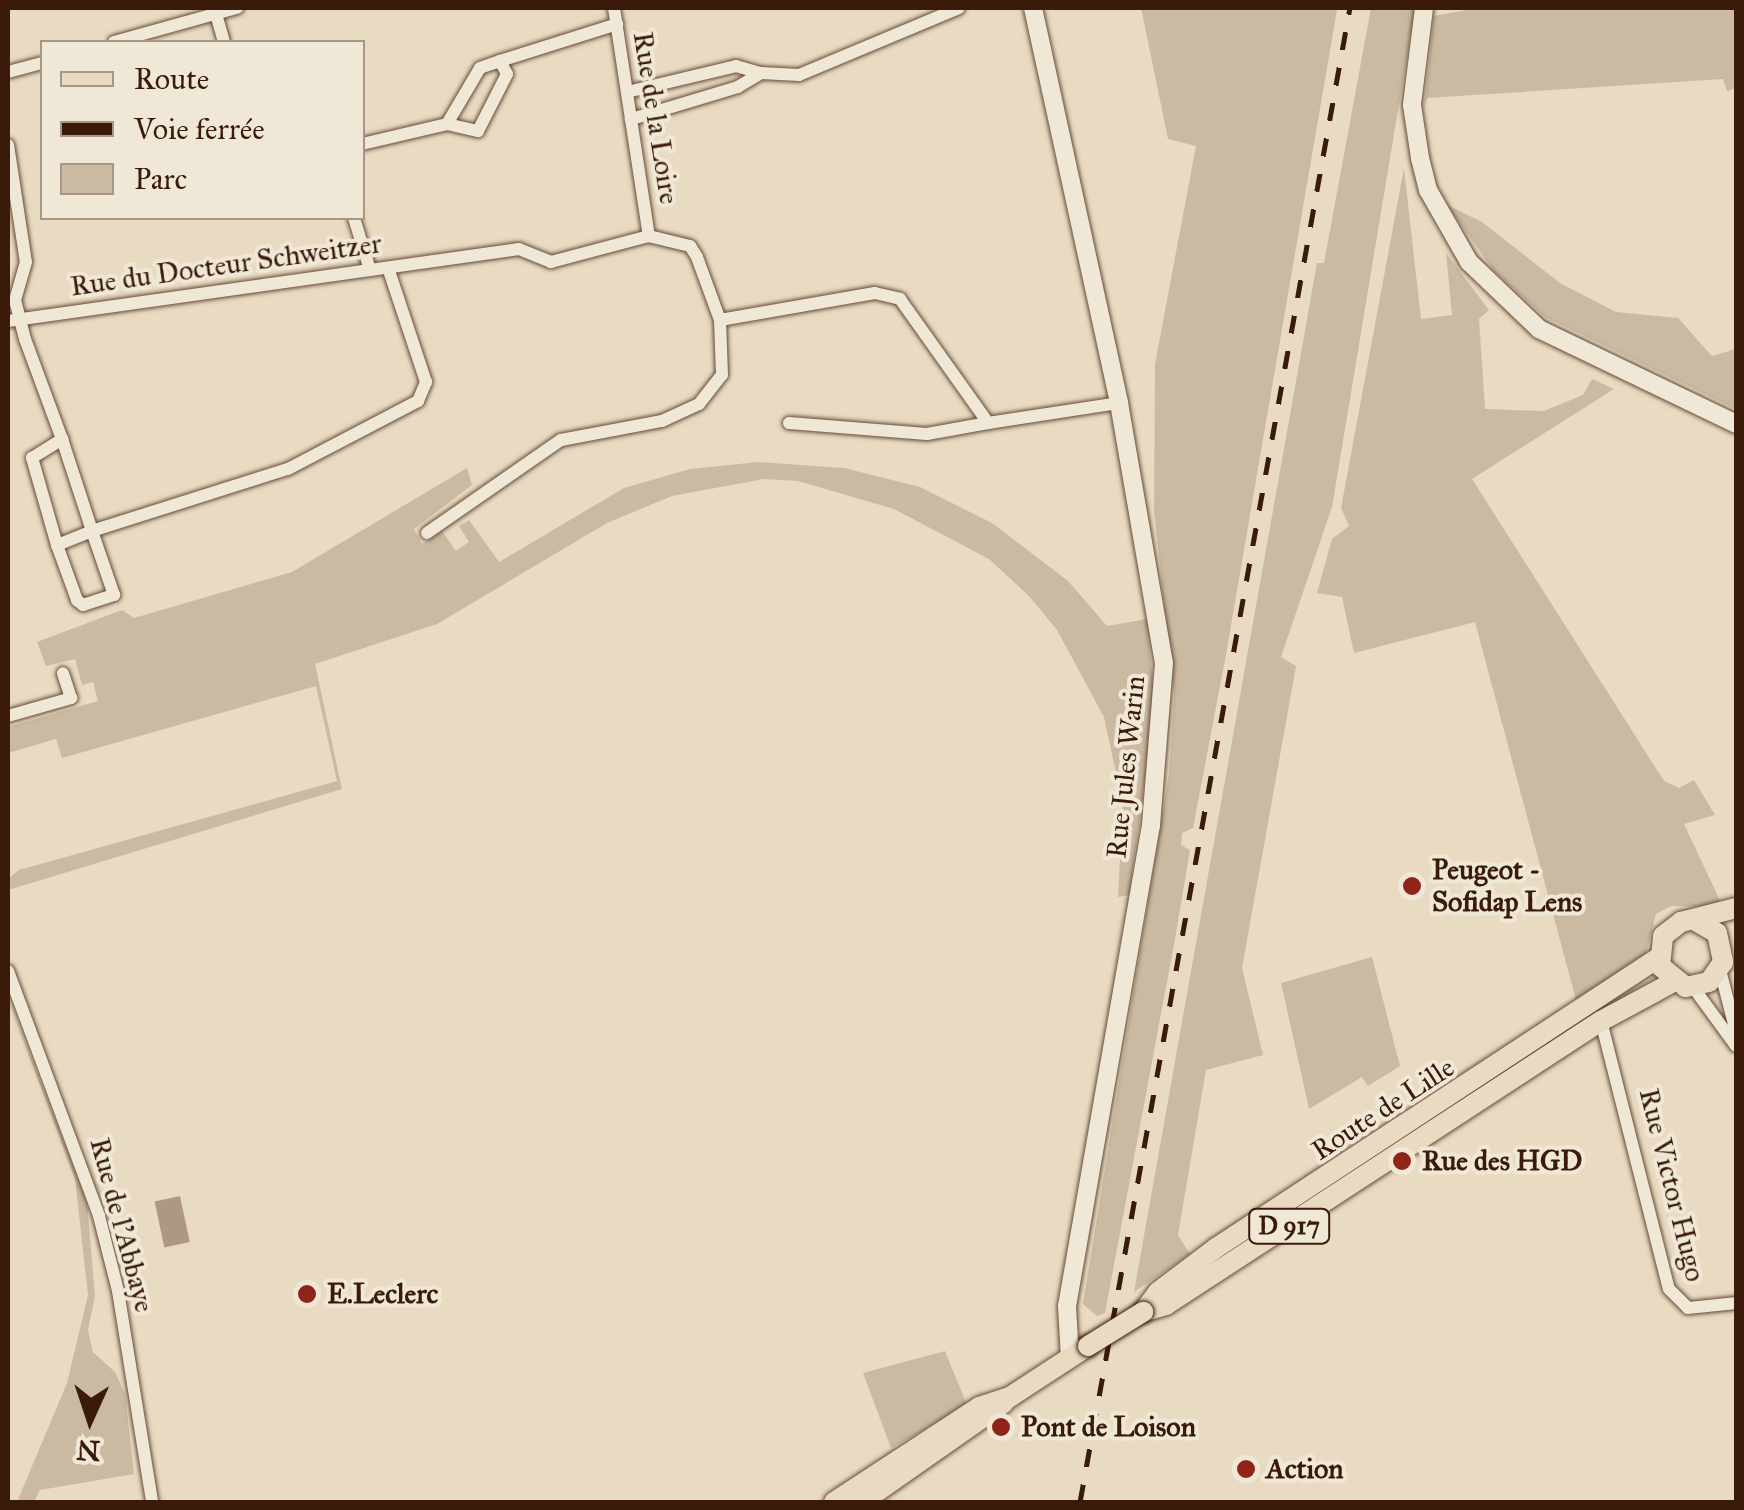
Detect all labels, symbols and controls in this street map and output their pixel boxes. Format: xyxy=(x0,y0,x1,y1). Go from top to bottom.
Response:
street label: Rue de la Loire xyxy=(626,29,686,207)
legend xyxy=(40,40,365,220)
text: Route xyxy=(134,61,209,97)
text: Voie ferrée xyxy=(134,111,265,147)
text: Parc xyxy=(134,161,187,197)
street label: Rue du Docteur Schweitzer xyxy=(68,227,384,303)
street label: Rue Jules Warin xyxy=(1100,674,1152,860)
place label: Peugeot - Sofidap Lens xyxy=(1432,853,1582,919)
marker: Peugeot - Sofidap Lens xyxy=(1401,875,1423,897)
street label: Route de Lille xyxy=(1305,1050,1461,1168)
street label: Rue Victor Hugo xyxy=(1632,1085,1712,1285)
street label: Rue de l'Abbaye xyxy=(83,1134,161,1316)
place label: Rue des HGD xyxy=(1422,1144,1582,1178)
marker: Rue des HGD xyxy=(1391,1150,1413,1172)
road number: D 917 xyxy=(1246,1206,1332,1246)
place label: E.Leclerc xyxy=(327,1277,438,1311)
marker: E.Leclerc xyxy=(296,1283,318,1305)
north arrow xyxy=(40,1370,140,1470)
place label: Pont de Loison xyxy=(1021,1410,1196,1444)
marker: Pont de Loison xyxy=(990,1416,1012,1438)
text: N xyxy=(76,1432,101,1469)
place label: Action xyxy=(1266,1452,1343,1486)
marker: Action xyxy=(1235,1458,1257,1480)

